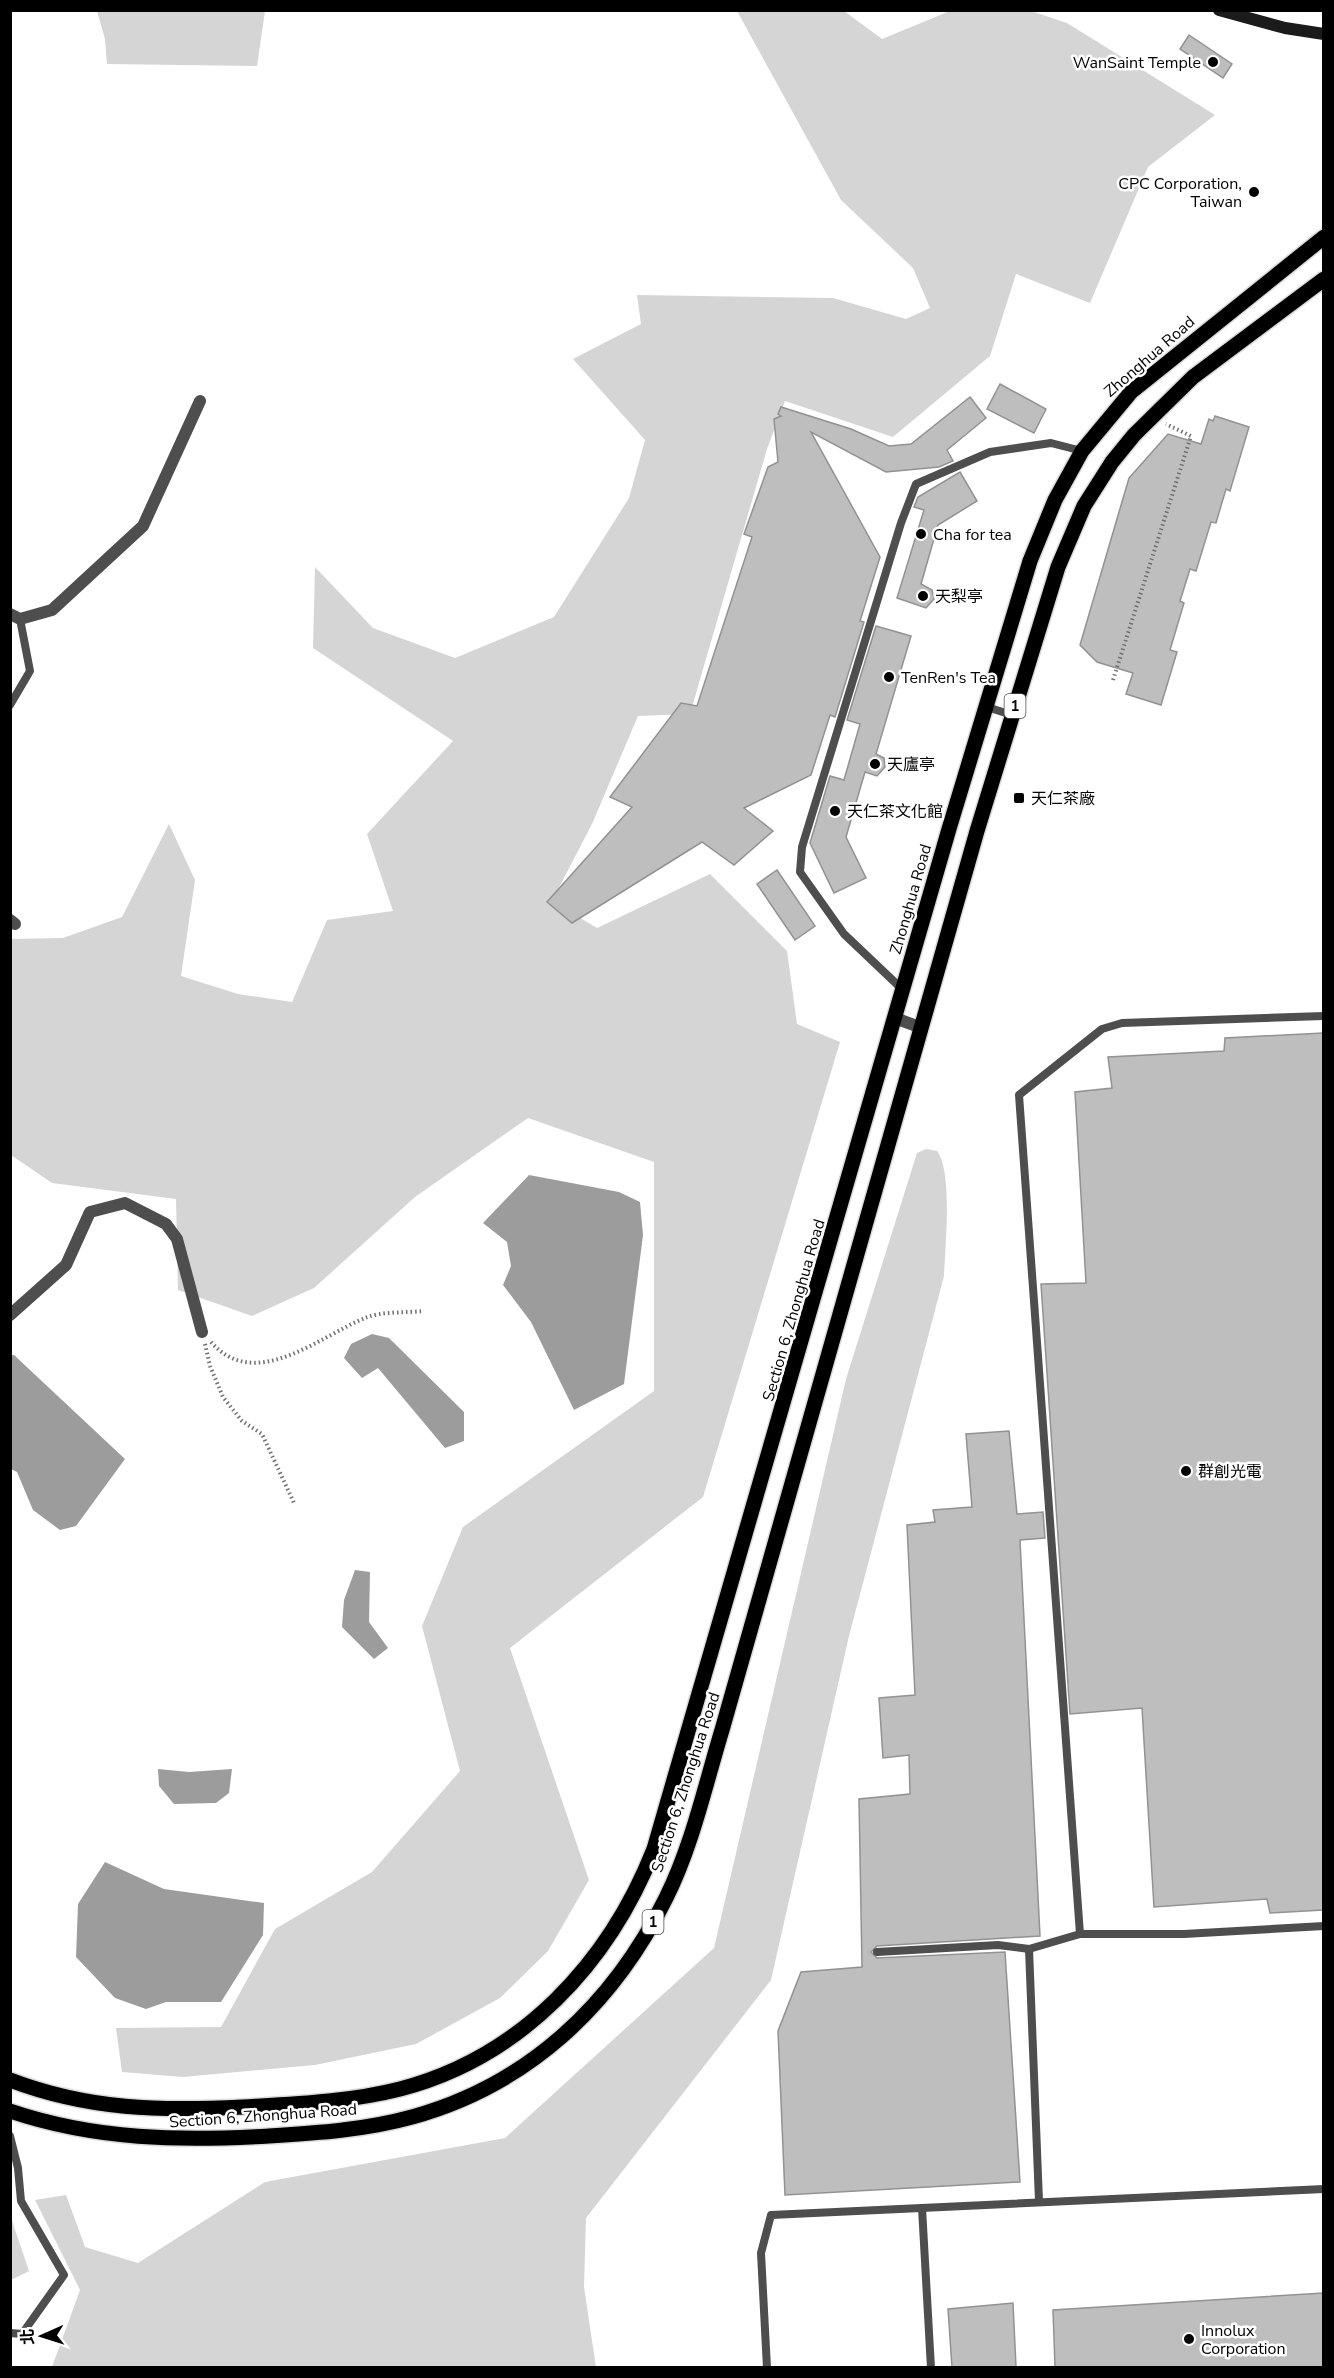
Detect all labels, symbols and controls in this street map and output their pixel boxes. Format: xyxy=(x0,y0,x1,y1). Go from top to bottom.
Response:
place label: WanSaint Temple xyxy=(1073,52,1201,74)
marker: WanSaint Temple xyxy=(1206,55,1220,69)
place label: CPC Corporation, Taiwan xyxy=(1118,173,1242,213)
marker: CPC Corporation, Taiwan xyxy=(1247,185,1261,199)
street label: Zhonghua Road xyxy=(1100,311,1200,402)
place label: Cha for tea xyxy=(933,524,1012,546)
marker: Cha for tea xyxy=(914,527,928,541)
place label: 天梨亭 xyxy=(935,586,983,608)
marker: 天梨亭 xyxy=(916,589,930,603)
place label: TenRen's Tea xyxy=(901,667,996,689)
marker: TenRen's Tea xyxy=(882,670,896,684)
road number: 1 xyxy=(1004,694,1026,718)
place label: 天廬亭 xyxy=(887,754,935,776)
marker: 天廬亭 xyxy=(868,757,882,771)
place label: 天仁茶廠 xyxy=(1031,788,1095,810)
marker: 天仁茶廠 xyxy=(1012,791,1026,805)
place label: 天仁茶文化館 xyxy=(847,801,943,823)
marker: 天仁茶文化館 xyxy=(828,804,842,818)
street label: Zhonghua Road xyxy=(885,842,937,957)
street label: Section 6, Zhonghua Road xyxy=(757,1217,830,1404)
place label: 群創光電 xyxy=(1198,1461,1262,1483)
marker: 群創光電 xyxy=(1179,1464,1193,1478)
street label: Section 6, Zhonghua Road xyxy=(646,1689,726,1875)
road number: 1 xyxy=(642,1910,664,1934)
street label: Section 6, Zhonghua Road xyxy=(168,2098,358,2134)
north arrow xyxy=(12,2306,72,2366)
place label: Innolux Corporation xyxy=(1201,2320,1285,2360)
text: 北 xyxy=(17,2328,39,2345)
marker: Innolux Corporation xyxy=(1182,2332,1196,2346)

